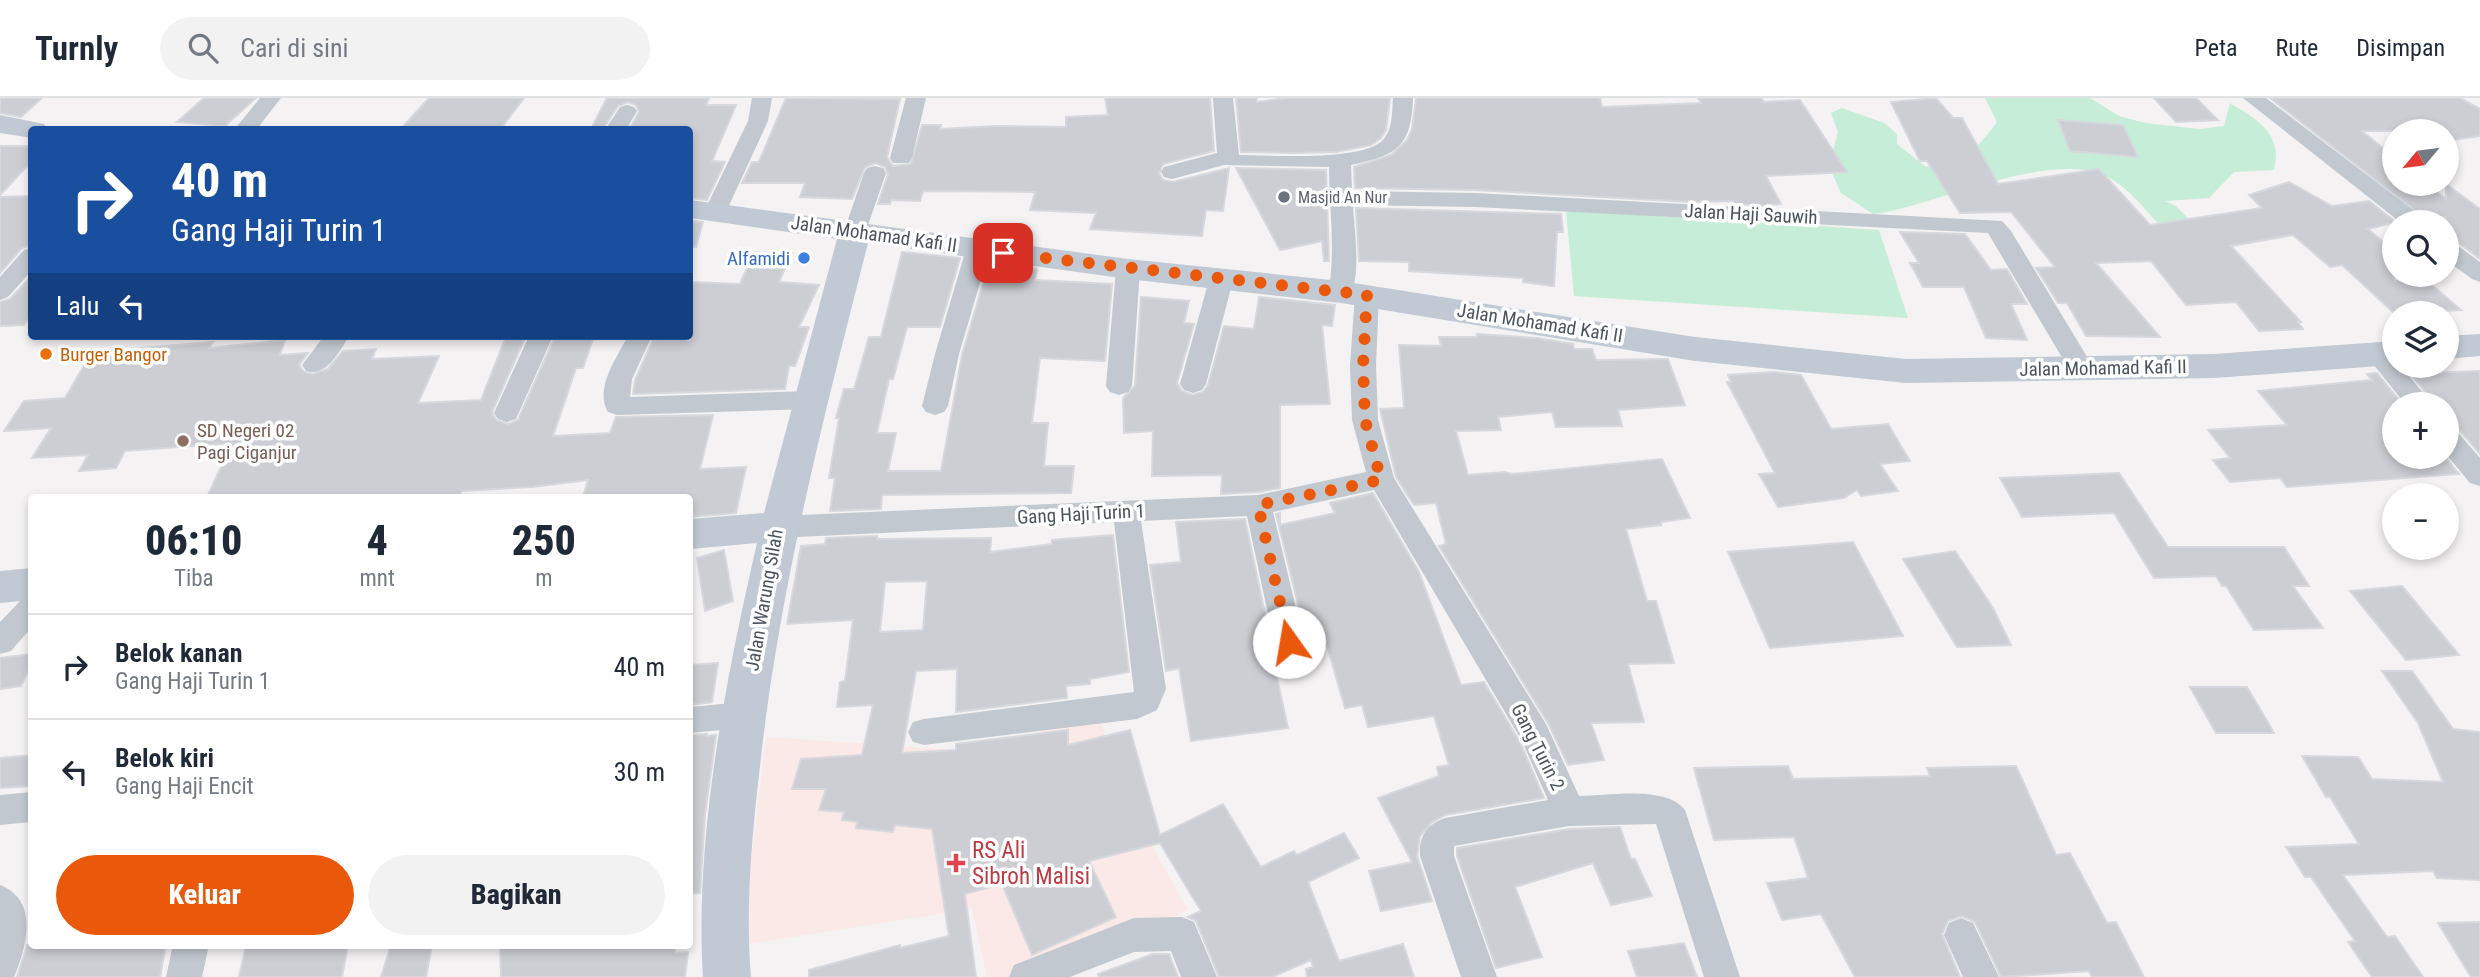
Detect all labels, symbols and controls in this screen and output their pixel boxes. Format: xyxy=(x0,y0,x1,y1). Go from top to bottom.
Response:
search box xyxy=(160,17,650,80)
text: Turnly xyxy=(35,29,118,68)
icon: search xyxy=(184,29,222,67)
text: Cari di sini xyxy=(240,33,349,63)
text: Peta xyxy=(2195,34,2238,62)
text: Rute xyxy=(2276,34,2318,62)
text: Disimpan xyxy=(2356,34,2445,62)
north arrow xyxy=(2382,119,2459,196)
map controls xyxy=(2382,119,2459,560)
text: 40 m xyxy=(171,152,268,209)
icon: right xyxy=(56,154,147,245)
place label: Masjid An Nur xyxy=(1298,188,1387,207)
marker: Masjid An Nur xyxy=(1276,189,1292,205)
street label: Jalan Haji Sauwih xyxy=(1684,199,1818,229)
button: search xyxy=(2382,210,2459,287)
text: Gang Haji Turin 1 xyxy=(171,211,387,249)
street label: Jalan Mohamad Kafi II xyxy=(790,211,958,257)
pin xyxy=(973,223,1033,283)
icon: arrive xyxy=(984,234,1022,272)
place label: Alfamidi xyxy=(727,247,790,270)
marker: Alfamidi xyxy=(796,250,812,266)
icon: left xyxy=(113,287,151,325)
text: Lalu xyxy=(56,291,99,321)
street label: Jalan Mohamad Kafi II xyxy=(1456,299,1624,347)
button: layers xyxy=(2382,301,2459,378)
place label: Burger Bangor xyxy=(60,343,167,366)
marker: Burger Bangor xyxy=(38,346,54,362)
street label: Jalan Mohamad Kafi II xyxy=(2019,355,2187,381)
button: + xyxy=(2382,392,2459,469)
place label: SD Negeri 02 Pagi Ciganjur xyxy=(197,419,297,464)
marker: SD Negeri 02 Pagi Ciganjur xyxy=(175,433,191,449)
button: − xyxy=(2382,483,2459,560)
street label: Gang Haji Turin 1 xyxy=(1016,499,1146,529)
text: 06:10 xyxy=(145,516,242,565)
text: 4 xyxy=(366,516,388,565)
text: 250 xyxy=(512,516,576,565)
street label: Jalan Warung Silah xyxy=(740,527,788,673)
text: Tiba xyxy=(174,565,214,592)
text: mnt xyxy=(359,565,395,592)
text: m xyxy=(535,565,553,592)
position arrow xyxy=(1252,605,1326,679)
text: Belok kanan xyxy=(115,638,242,668)
icon: right xyxy=(56,648,94,686)
text: 40 m xyxy=(614,652,665,682)
text: Gang Haji Turin 1 xyxy=(115,668,270,695)
street label: Gang Turin 2 xyxy=(1506,700,1570,794)
text: Belok kiri xyxy=(115,743,214,773)
icon: left xyxy=(56,753,94,791)
text: 30 m xyxy=(614,757,665,787)
text: Gang Haji Encit xyxy=(115,773,254,800)
place label: RS Ali Sibroh Malisi xyxy=(972,837,1090,890)
marker: RS Ali Sibroh Malisi xyxy=(946,853,966,873)
button: Keluar xyxy=(56,855,354,935)
button: Bagikan xyxy=(368,855,665,935)

